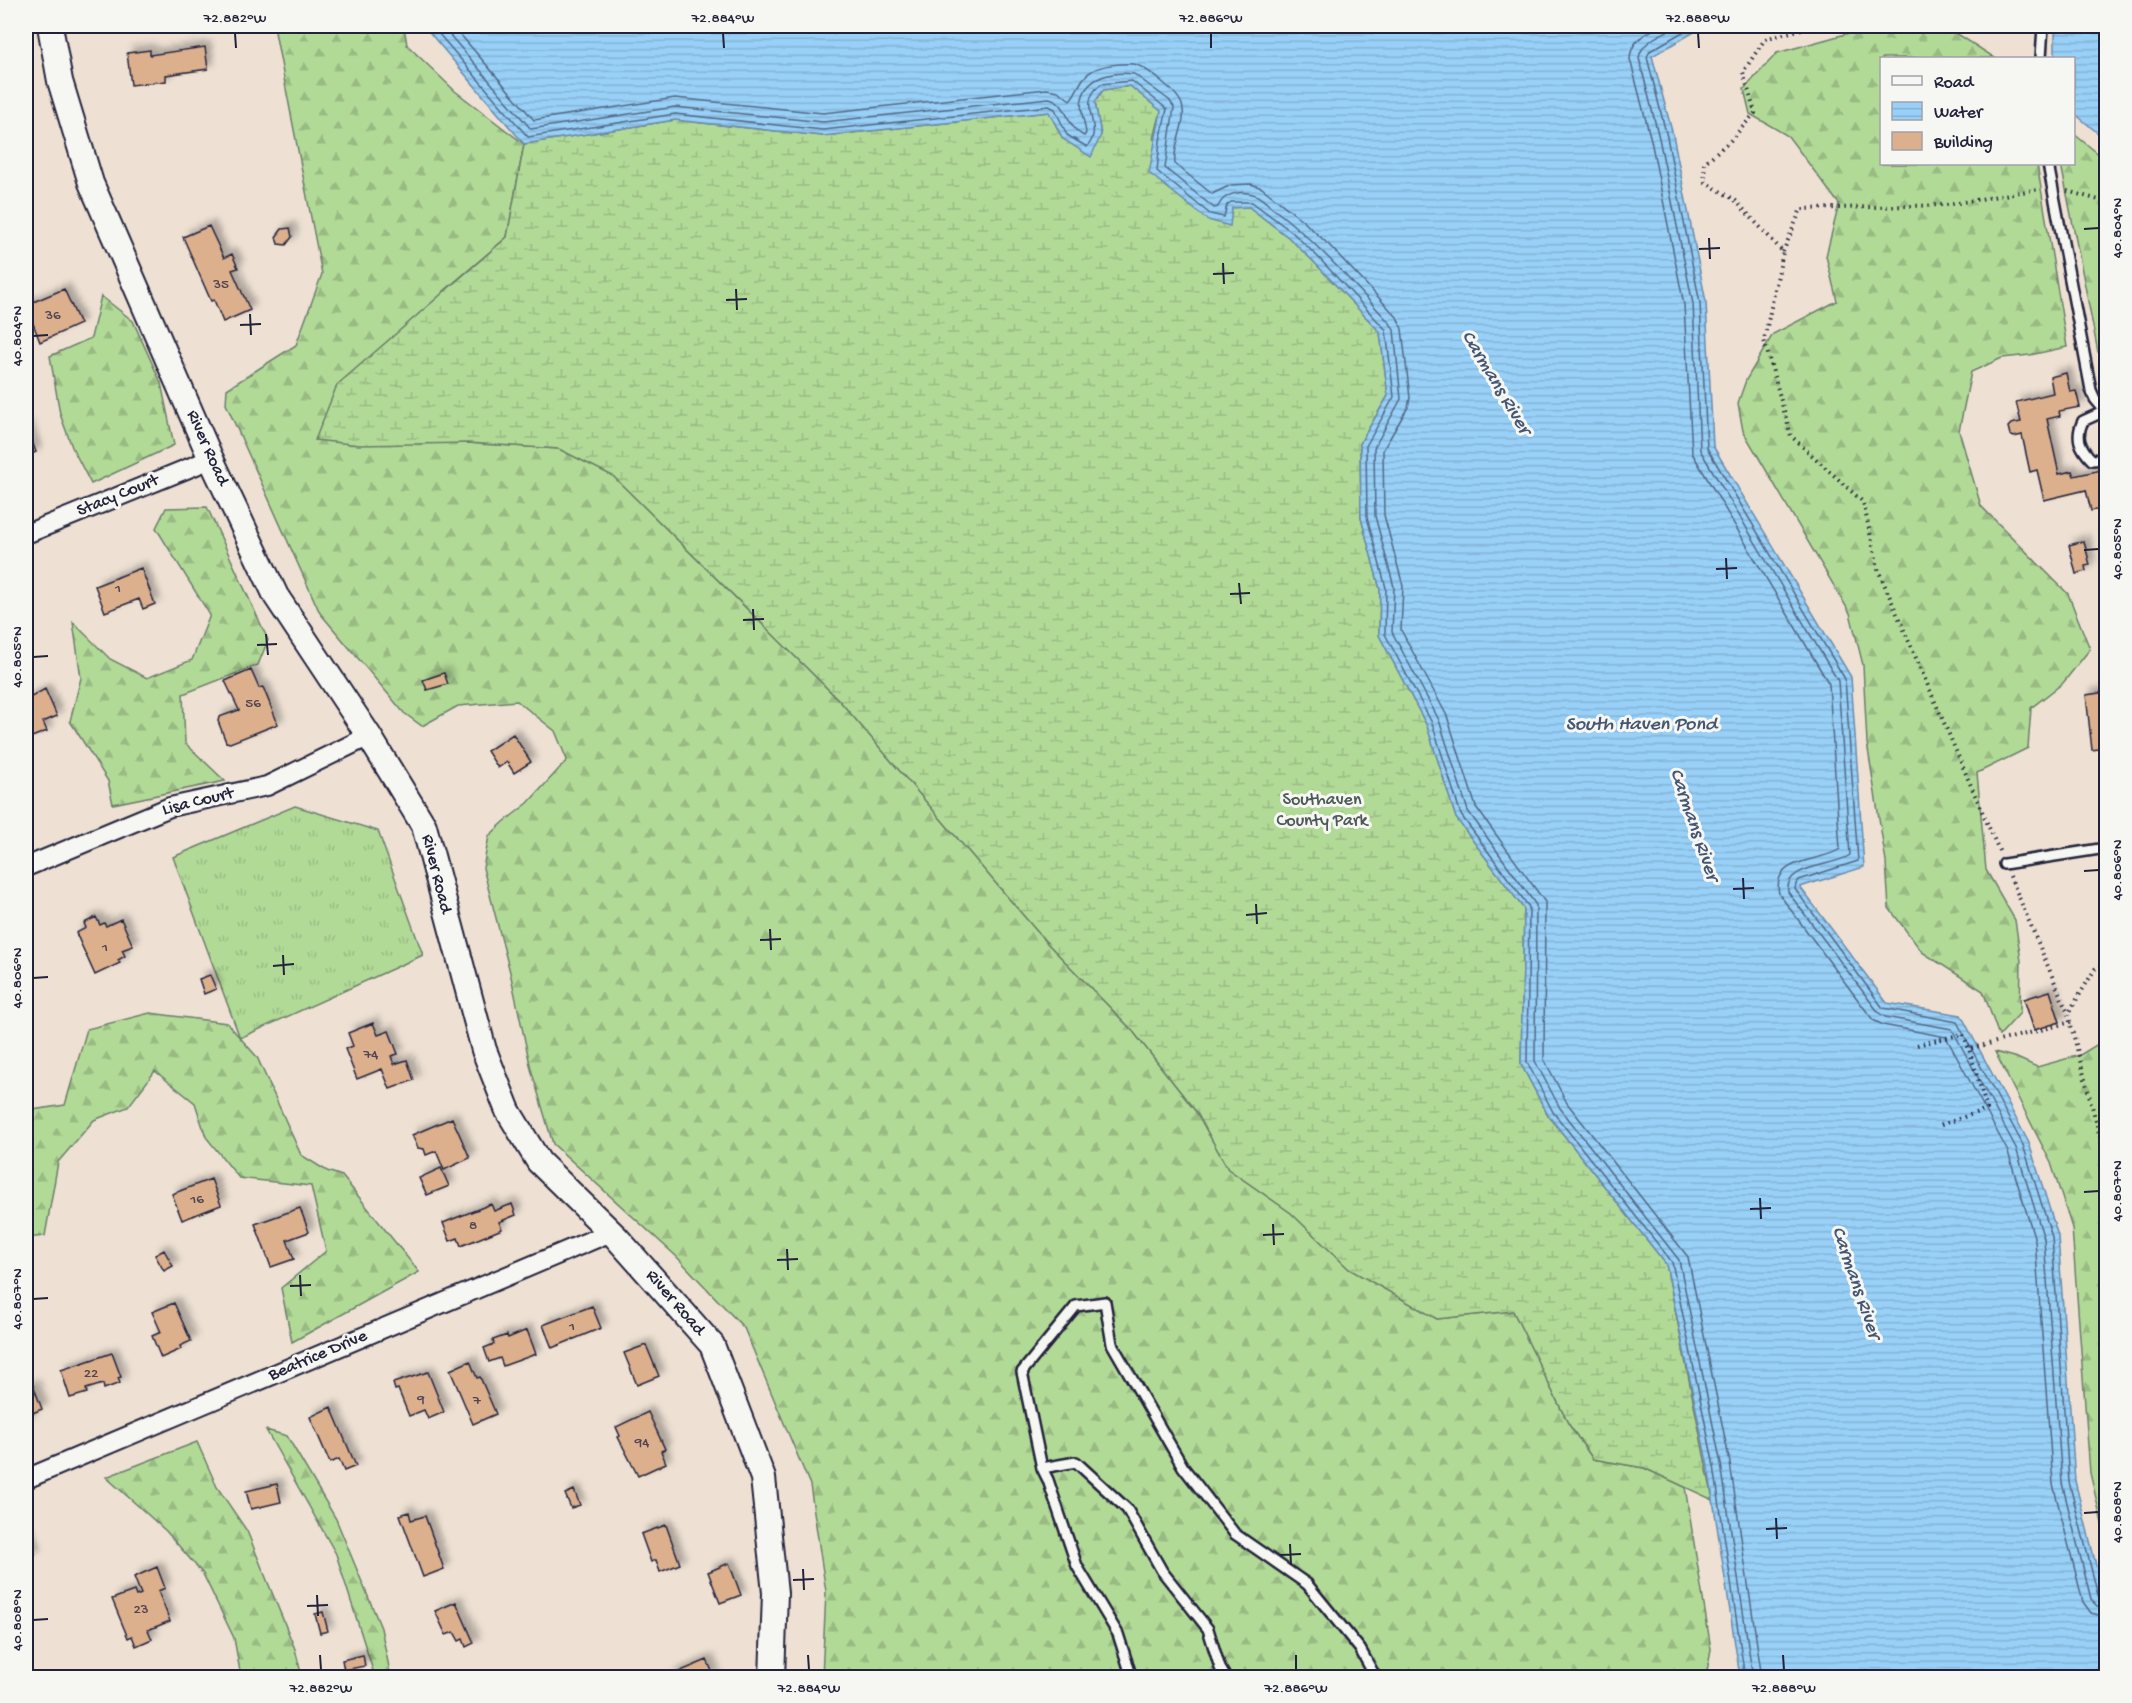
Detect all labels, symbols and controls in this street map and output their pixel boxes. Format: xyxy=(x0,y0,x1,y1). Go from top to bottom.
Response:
text: 72.882°W xyxy=(202,10,267,28)
text: 72.884°W xyxy=(691,10,755,28)
text: 72.886°W xyxy=(1178,10,1243,28)
text: 72.888°W xyxy=(1665,10,1730,28)
legend xyxy=(1880,57,2075,165)
text: Road xyxy=(1934,73,1975,94)
text: Water xyxy=(1934,103,1984,124)
text: Building xyxy=(1933,133,1993,154)
text: 40.804°N xyxy=(2109,197,2127,258)
house number: 35 xyxy=(212,276,229,294)
text: 40.804°N xyxy=(9,305,27,366)
house number: 36 xyxy=(44,307,61,325)
water label: Carmans River xyxy=(1455,327,1537,442)
street label: River Road xyxy=(181,407,234,490)
street label: Stacy Court xyxy=(74,470,163,522)
text: 40.805°N xyxy=(2109,518,2127,580)
house number: 1 xyxy=(114,580,121,598)
text: 40.805°N xyxy=(9,626,27,688)
house number: 56 xyxy=(245,695,261,713)
water label: South Haven Pond xyxy=(1565,714,1719,737)
water label: Carmans River xyxy=(1663,766,1724,888)
street label: Lisa Court xyxy=(160,783,237,821)
park label: Southaven County Park xyxy=(1277,790,1369,832)
street label: River Road xyxy=(416,832,456,917)
text: 40.806°N xyxy=(2109,839,2127,901)
house number: 1 xyxy=(101,939,108,957)
text: 40.806°N xyxy=(9,947,27,1009)
house number: 74 xyxy=(363,1046,378,1064)
text: 40.807°N xyxy=(2109,1160,2127,1222)
house number: 16 xyxy=(189,1191,204,1209)
house number: 8 xyxy=(469,1217,477,1235)
water label: Carmans River xyxy=(1825,1224,1886,1346)
street label: River Road xyxy=(641,1266,710,1341)
text: 40.807°N xyxy=(9,1268,27,1330)
house number: 1 xyxy=(568,1318,575,1336)
street label: Beatrice Drive xyxy=(265,1326,371,1387)
house number: 22 xyxy=(84,1365,98,1383)
house number: 9 xyxy=(416,1391,425,1409)
house number: 7 xyxy=(472,1392,482,1410)
house number: 94 xyxy=(634,1434,649,1452)
text: 40.808°N xyxy=(2109,1481,2127,1543)
text: 40.808°N xyxy=(9,1589,27,1651)
house number: 23 xyxy=(133,1601,149,1619)
text: 72.882°W xyxy=(288,1680,353,1698)
text: 72.884°W xyxy=(777,1680,841,1698)
text: 72.886°W xyxy=(1263,1680,1328,1698)
text: 72.888°W xyxy=(1751,1680,1816,1698)

